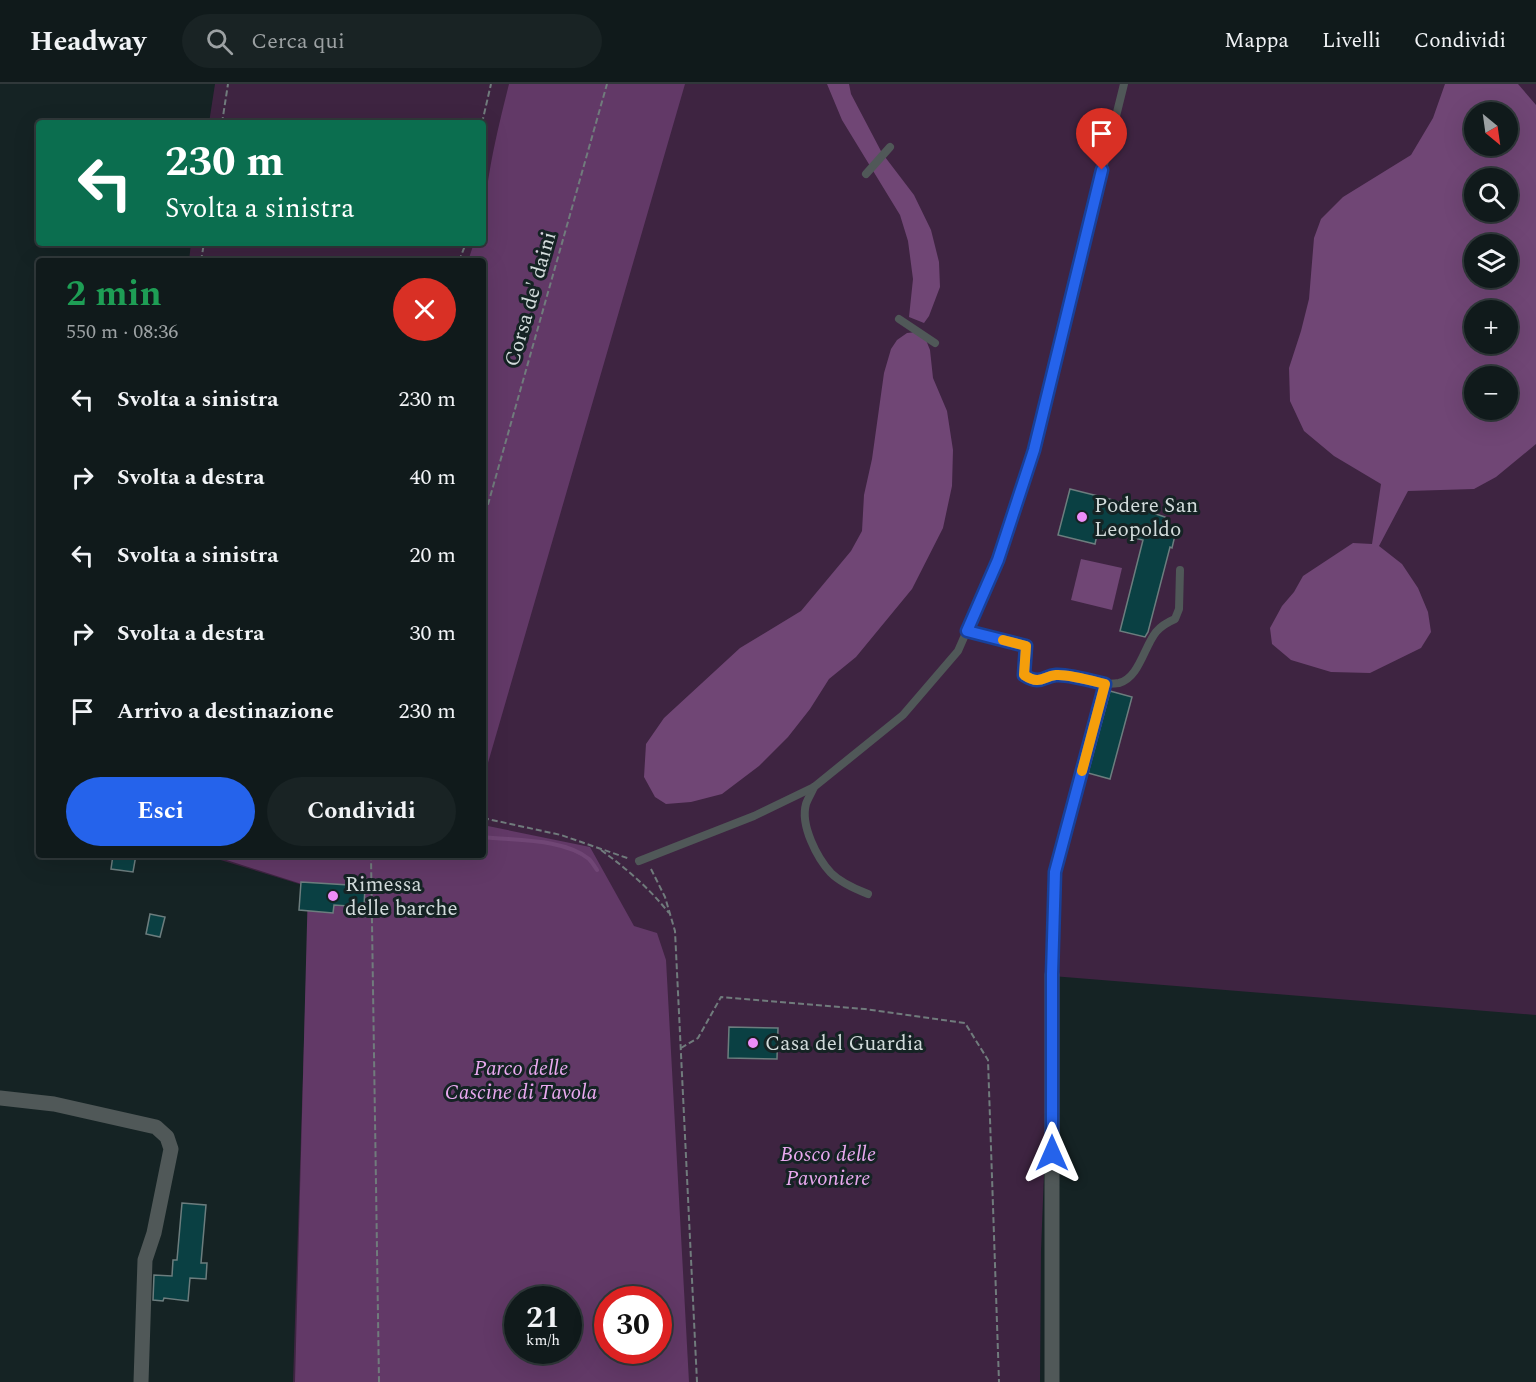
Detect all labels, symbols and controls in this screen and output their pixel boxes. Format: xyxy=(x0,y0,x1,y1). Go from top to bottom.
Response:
search box xyxy=(182,14,602,68)
text: Headway xyxy=(30,20,146,63)
icon: search xyxy=(203,25,236,58)
text: Cerca qui xyxy=(251,25,345,58)
text: Mappa xyxy=(1224,25,1289,57)
text: Livelli xyxy=(1322,25,1381,57)
text: Condividi xyxy=(1414,25,1506,57)
north arrow xyxy=(1464,102,1518,156)
map controls xyxy=(1464,102,1518,420)
pin xyxy=(1076,108,1127,170)
icon: arrive xyxy=(1085,117,1118,150)
text: 230 m xyxy=(165,131,284,194)
icon: left xyxy=(66,144,144,222)
button: search xyxy=(1464,168,1518,222)
text: Svolta a sinistra xyxy=(165,188,354,230)
street label: Corsa de' daini xyxy=(496,228,566,371)
button: layers xyxy=(1464,234,1518,288)
text: 2 min xyxy=(66,267,162,322)
button: close xyxy=(393,278,456,341)
button: + xyxy=(1464,300,1518,354)
text: 550 m · 08:36 xyxy=(66,317,178,347)
button: − xyxy=(1464,366,1518,420)
icon: left xyxy=(66,383,99,416)
text: Svolta a sinistra xyxy=(117,383,279,416)
text: 230 m xyxy=(399,383,456,416)
icon: right xyxy=(66,461,99,494)
text: Svolta a destra xyxy=(117,461,264,494)
text: 40 m xyxy=(410,461,456,494)
place label: Podere San Leopoldo xyxy=(1094,490,1198,546)
marker: Podere San Leopoldo xyxy=(1075,510,1089,524)
icon: left xyxy=(66,539,99,572)
text: Svolta a sinistra xyxy=(117,539,279,572)
text: 20 m xyxy=(410,539,456,572)
icon: right xyxy=(66,617,99,650)
text: Svolta a destra xyxy=(117,617,264,650)
text: 30 m xyxy=(410,617,456,650)
icon: arrive xyxy=(66,695,99,728)
text: Arrivo a destinazione xyxy=(117,695,334,728)
text: 230 m xyxy=(399,695,456,728)
button: Esci xyxy=(66,777,255,846)
button: Condividi xyxy=(267,777,456,846)
place label: Rimessa delle barche xyxy=(345,869,458,925)
marker: Rimessa delle barche xyxy=(326,889,340,903)
place label: Casa del Guardia xyxy=(765,1028,924,1060)
marker: Casa del Guardia xyxy=(746,1036,760,1050)
park label: Parco delle Cascine di Tavola xyxy=(445,1053,598,1109)
position arrow xyxy=(1020,1121,1084,1185)
park label: Bosco delle Pavoniere xyxy=(780,1139,876,1195)
speed limit sign: 30 xyxy=(594,1286,672,1364)
text: 21 xyxy=(526,1295,560,1341)
text: km/h xyxy=(526,1329,560,1352)

